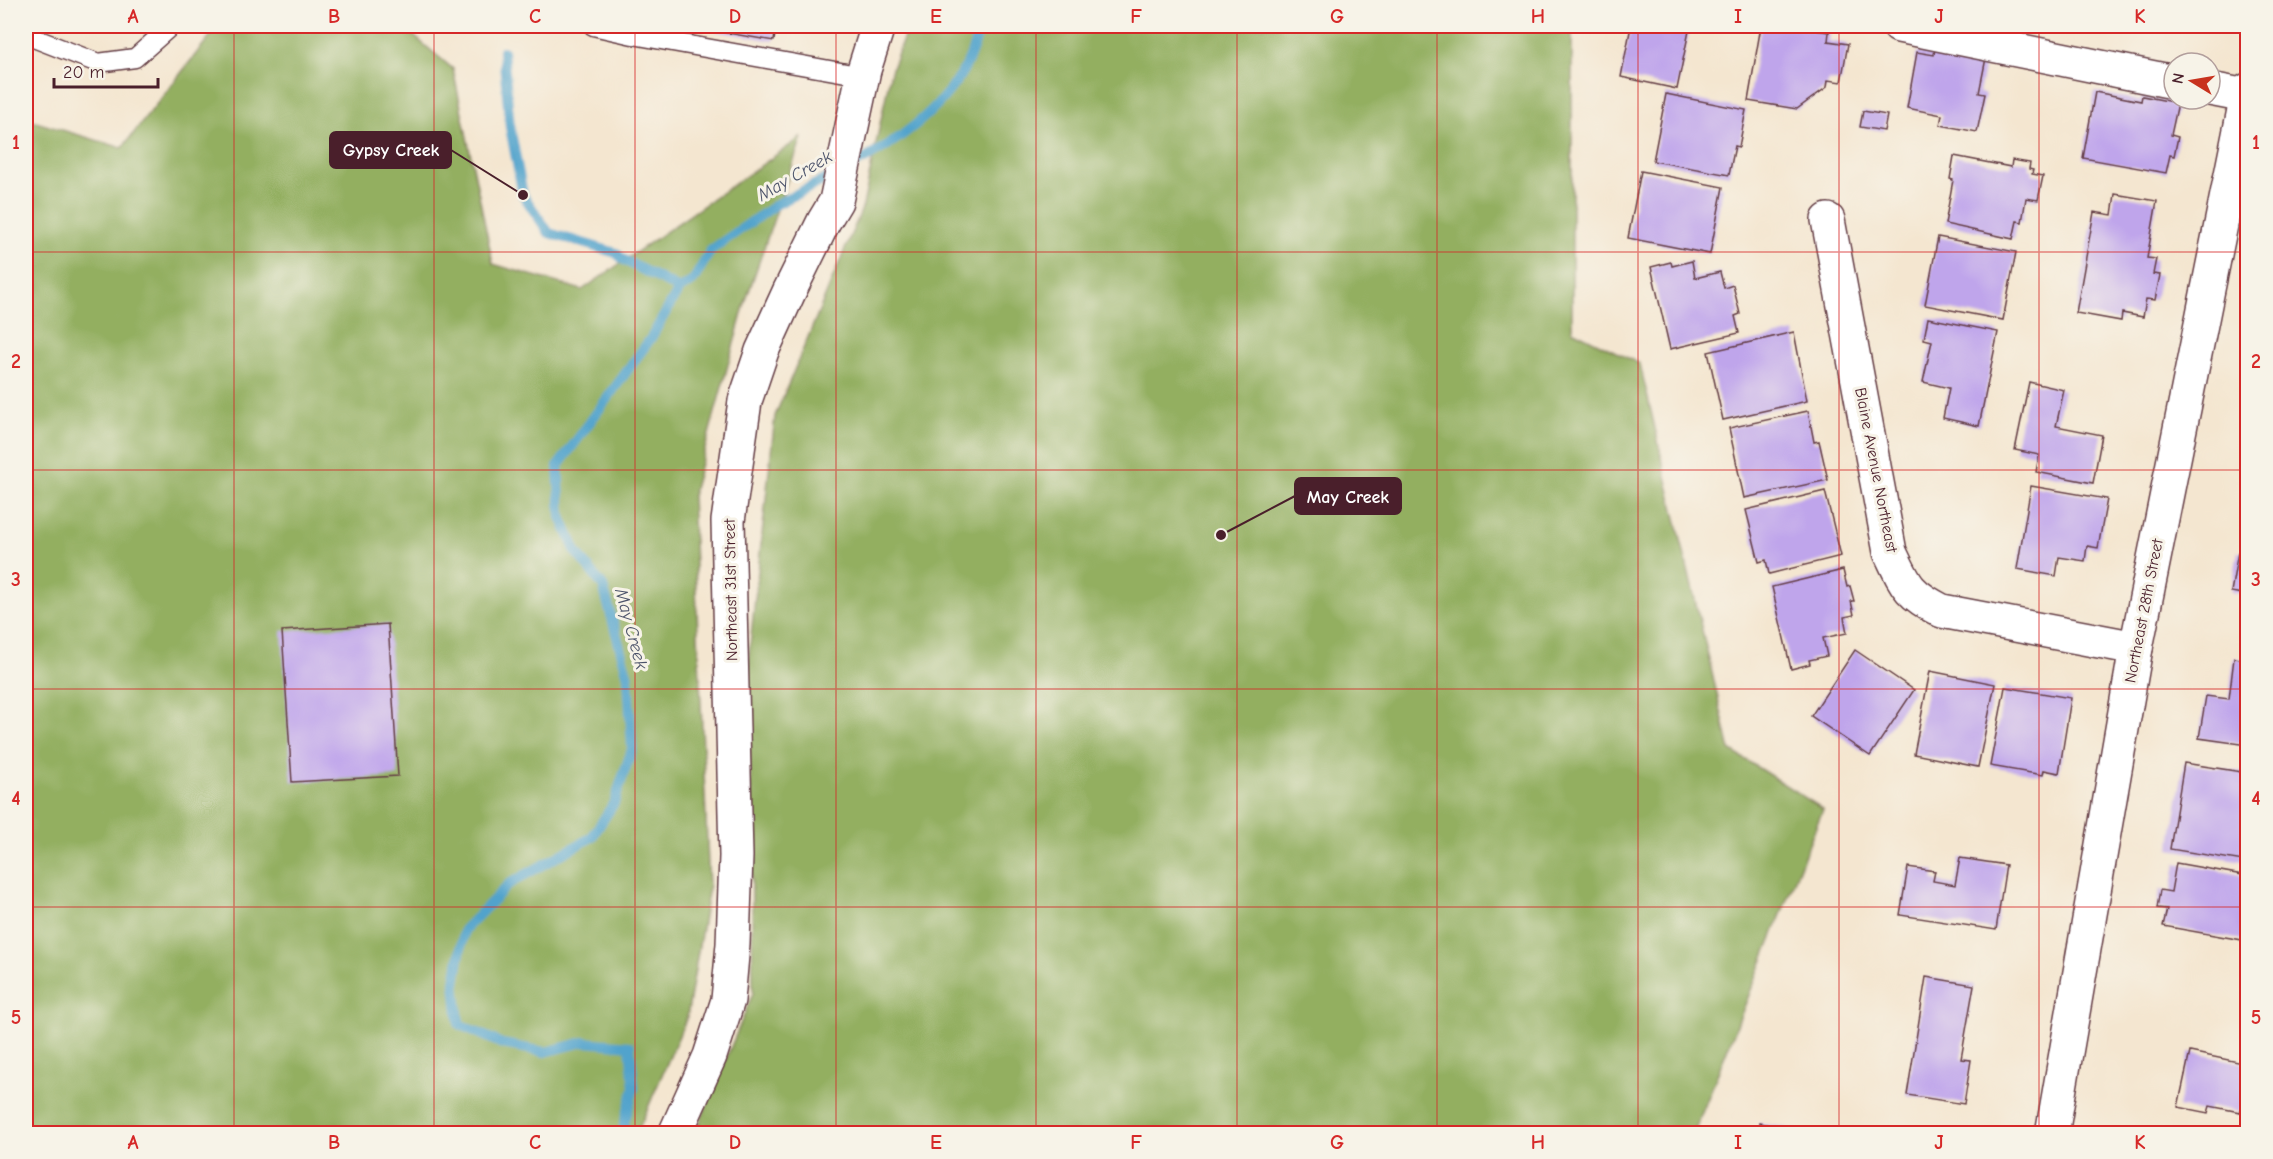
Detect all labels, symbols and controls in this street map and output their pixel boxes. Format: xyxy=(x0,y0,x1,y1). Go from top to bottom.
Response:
text: A xyxy=(127,5,139,28)
text: B xyxy=(328,5,340,28)
text: C xyxy=(529,5,541,28)
text: D xyxy=(729,5,741,28)
text: E xyxy=(930,5,942,28)
text: F xyxy=(1130,5,1142,28)
text: G xyxy=(1330,5,1344,28)
text: H xyxy=(1531,5,1545,28)
text: I xyxy=(1734,5,1742,28)
text: J xyxy=(1934,5,1944,28)
text: K xyxy=(2134,5,2146,28)
scale bar xyxy=(54,51,158,89)
north arrow xyxy=(2162,51,2222,111)
text: 20 m xyxy=(63,62,104,83)
text: N xyxy=(2168,71,2188,85)
text: 1 xyxy=(12,131,20,154)
text: 1 xyxy=(2252,131,2260,154)
callout: Gypsy Creek xyxy=(330,132,451,168)
text: Gypsy Creek xyxy=(343,140,440,161)
water label: May Creek xyxy=(753,146,836,206)
text: 2 xyxy=(11,350,21,373)
text: 2 xyxy=(2251,350,2261,373)
street label: Blaine Avenue Northeast xyxy=(1851,386,1901,554)
callout: May Creek xyxy=(1295,478,1401,514)
text: May Creek xyxy=(1307,487,1389,508)
street label: Northeast 31st Street xyxy=(721,518,741,661)
street label: Northeast 28th Street xyxy=(2121,537,2167,685)
text: 3 xyxy=(11,568,21,591)
text: 3 xyxy=(2251,568,2261,591)
water label: May Creek xyxy=(610,585,652,672)
text: 4 xyxy=(11,787,21,810)
text: 4 xyxy=(2251,787,2261,810)
text: 5 xyxy=(11,1006,21,1029)
text: 5 xyxy=(2251,1006,2261,1029)
text: A xyxy=(127,1131,139,1154)
text: B xyxy=(328,1131,340,1154)
text: C xyxy=(529,1131,541,1154)
text: D xyxy=(729,1131,741,1154)
text: E xyxy=(930,1131,942,1154)
text: F xyxy=(1130,1131,1142,1154)
text: G xyxy=(1330,1131,1344,1154)
text: H xyxy=(1531,1131,1545,1154)
text: I xyxy=(1734,1131,1742,1154)
text: J xyxy=(1934,1131,1944,1154)
text: K xyxy=(2134,1131,2146,1154)

